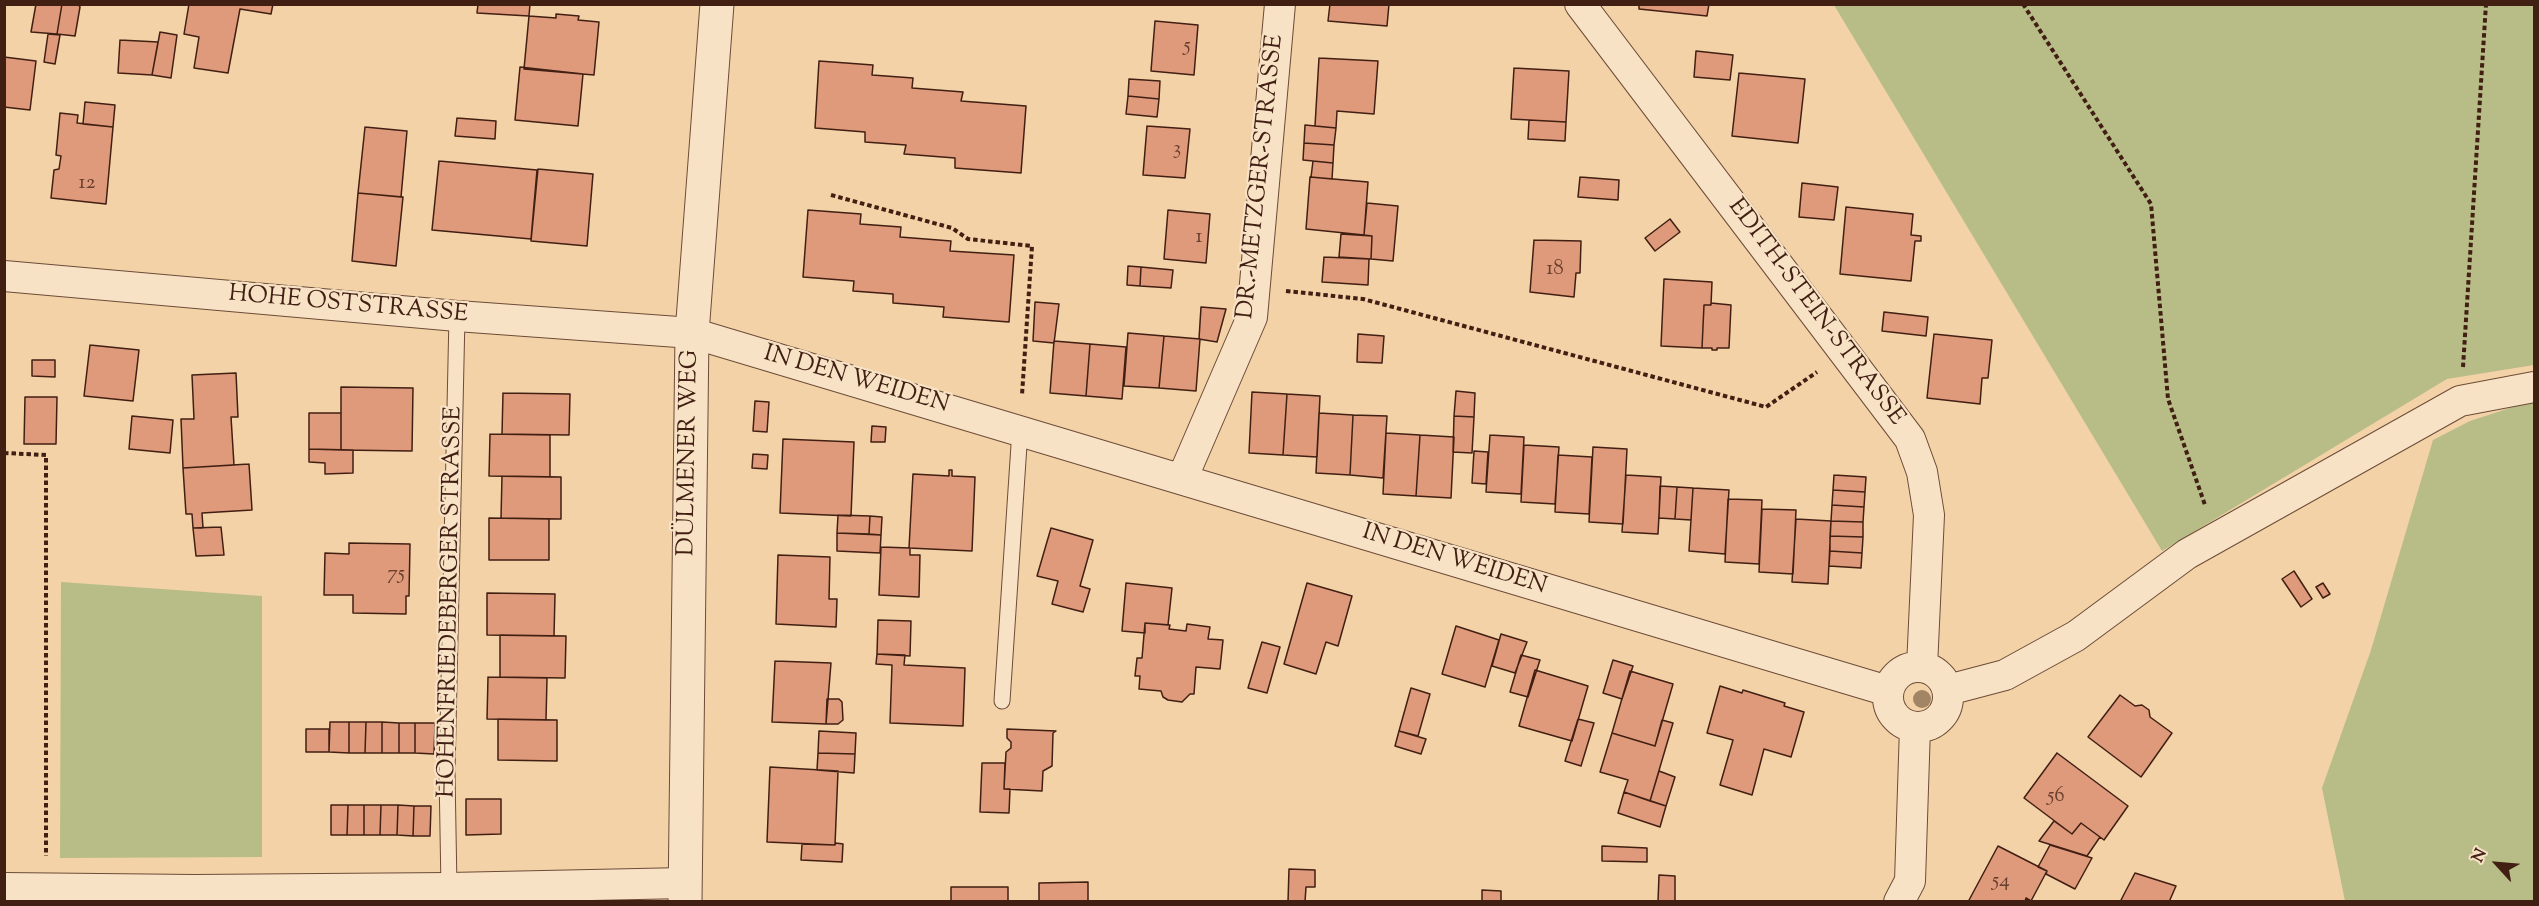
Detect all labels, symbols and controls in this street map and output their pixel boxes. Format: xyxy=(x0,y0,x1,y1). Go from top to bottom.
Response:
street label: DR.-METZGER-STRASSE xyxy=(1233,33,1291,321)
house number: 5 xyxy=(1183,34,1191,60)
house number: 3 xyxy=(1173,137,1181,163)
house number: 12 xyxy=(79,171,95,197)
street label: EDITH-STEIN-STRASSE xyxy=(1720,194,1910,432)
house number: 1 xyxy=(1195,225,1203,251)
house number: 18 xyxy=(1546,257,1564,283)
street label: HOHE OSTSTRASSE xyxy=(227,281,469,331)
street label: IN DEN WEIDEN xyxy=(760,341,952,421)
street label: DÜLMENER WEG xyxy=(674,350,706,556)
street label: HOHENFRIEDEBERGER STRASSE xyxy=(434,406,470,798)
street label: IN DEN WEIDEN xyxy=(1358,519,1550,603)
house number: 75 xyxy=(387,562,405,588)
house number: 56 xyxy=(2047,784,2065,810)
north arrow xyxy=(2467,834,2527,894)
text: N xyxy=(2467,845,2494,867)
house number: 54 xyxy=(1992,869,2010,895)

